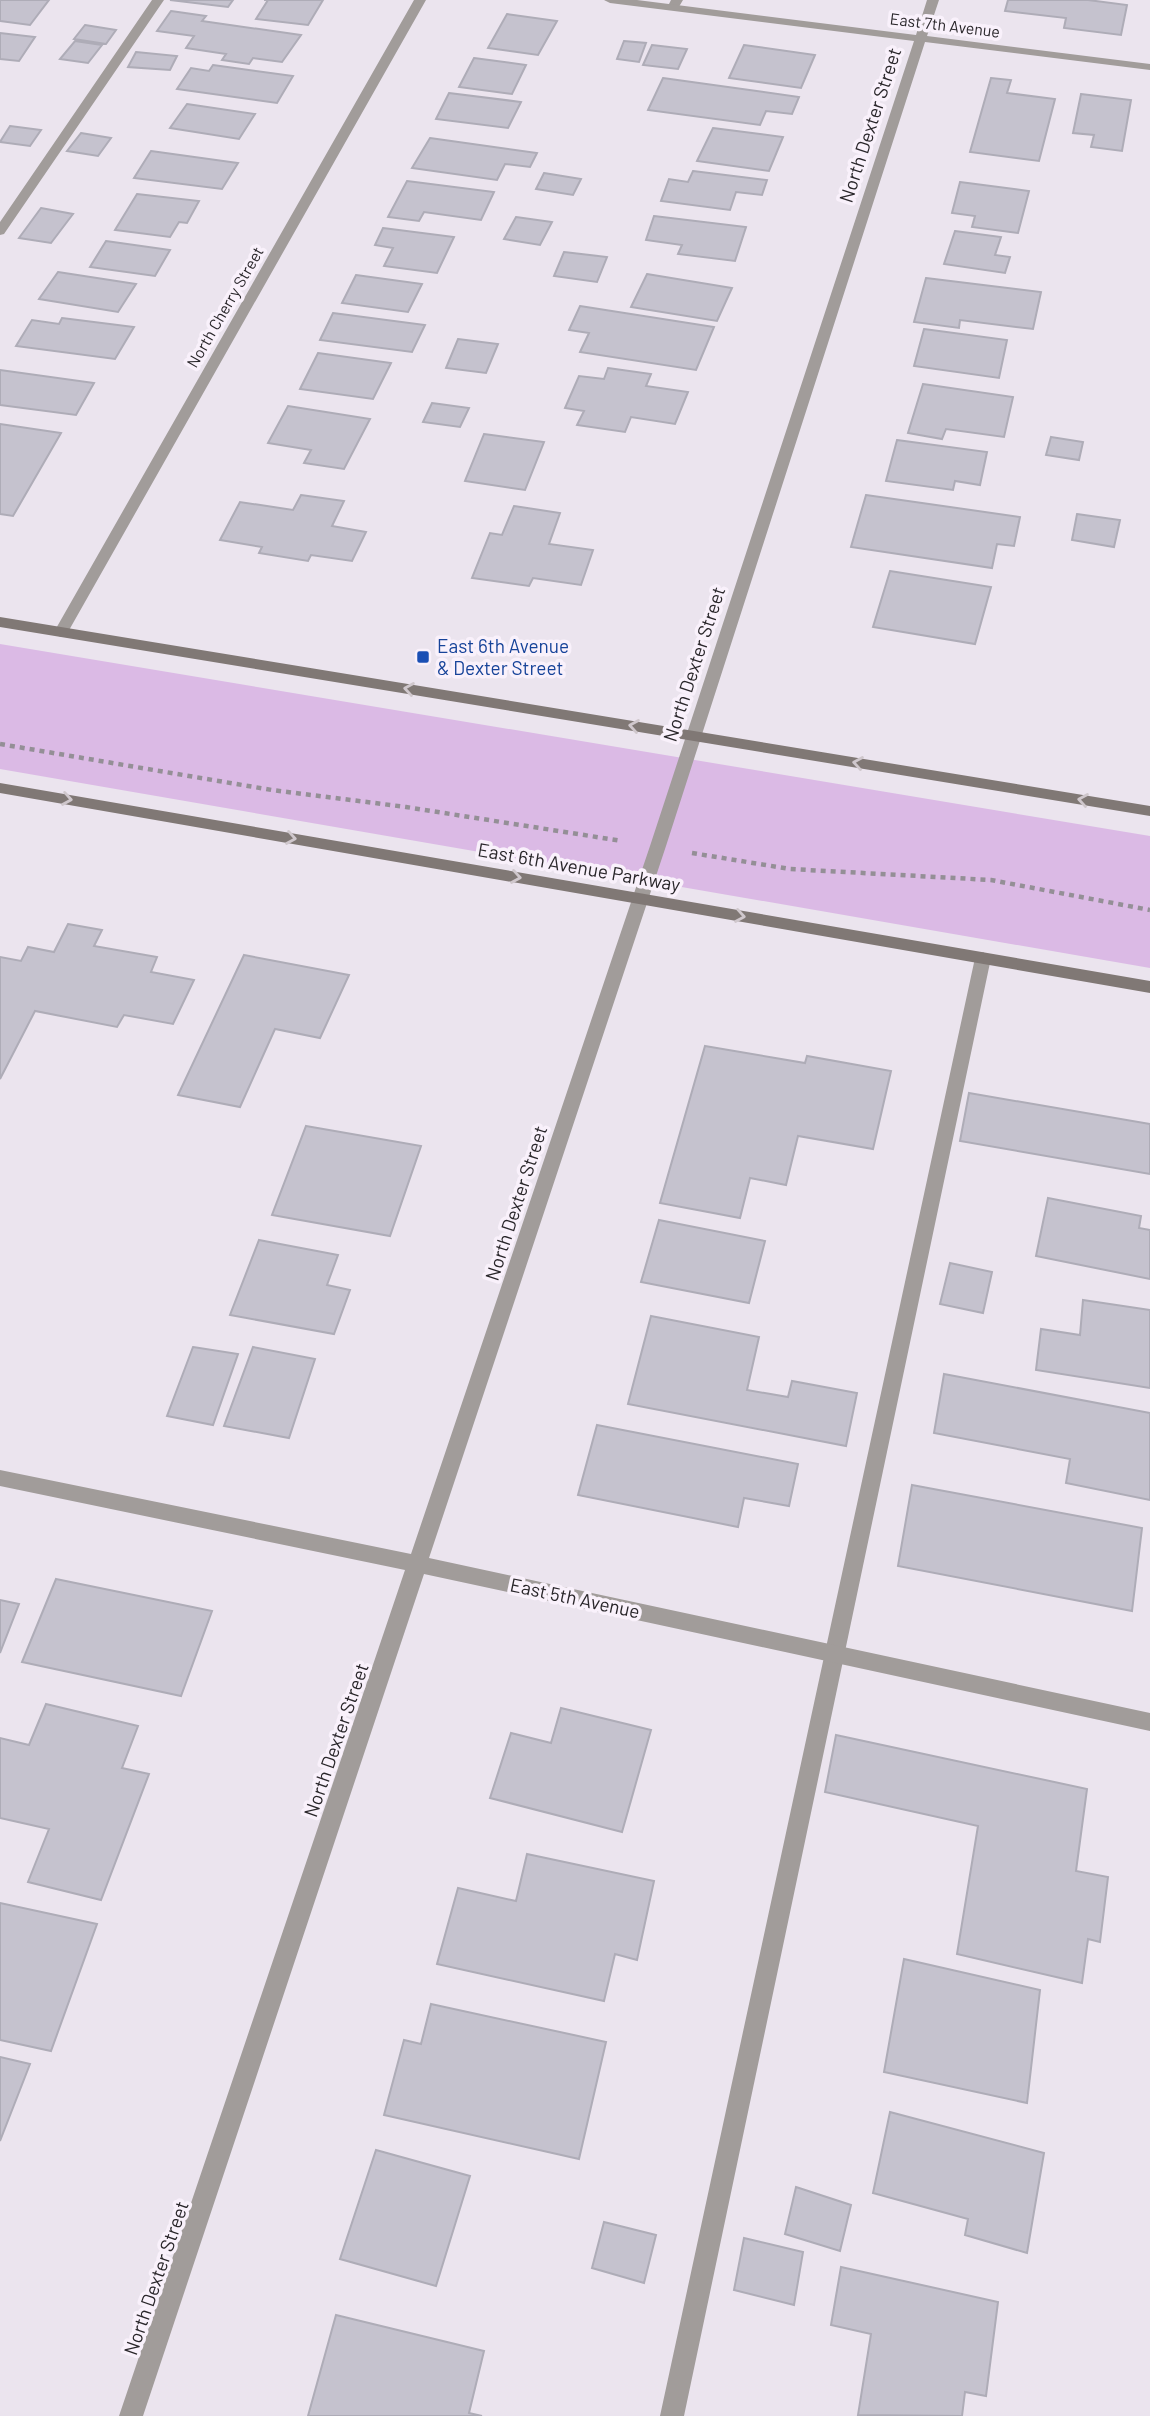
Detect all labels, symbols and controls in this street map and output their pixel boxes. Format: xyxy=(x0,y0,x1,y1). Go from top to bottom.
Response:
street label: East 7th Avenue xyxy=(889,8,1001,41)
street label: North Dexter Street xyxy=(834,45,905,205)
street label: North Cherry Street xyxy=(182,243,267,371)
street label: North Dexter Street xyxy=(658,584,729,744)
place label: East 6th Avenue & Dexter Street xyxy=(437,634,569,679)
marker: East 6th Avenue & Dexter Street xyxy=(415,649,431,665)
one-way arrow xyxy=(403,682,415,697)
one-way arrow xyxy=(628,719,640,734)
one-way arrow xyxy=(852,756,864,771)
one-way arrow xyxy=(61,791,73,806)
one-way arrow xyxy=(1077,793,1089,808)
one-way arrow xyxy=(285,830,297,845)
street label: East 6th Avenue Parkway xyxy=(476,837,682,896)
one-way arrow xyxy=(510,869,521,884)
one-way arrow xyxy=(734,908,746,923)
street label: North Dexter Street xyxy=(480,1123,551,1283)
street label: East 5th Avenue xyxy=(508,1573,642,1622)
street label: North Dexter Street xyxy=(298,1660,373,1820)
street label: North Dexter Street xyxy=(118,2198,193,2358)

